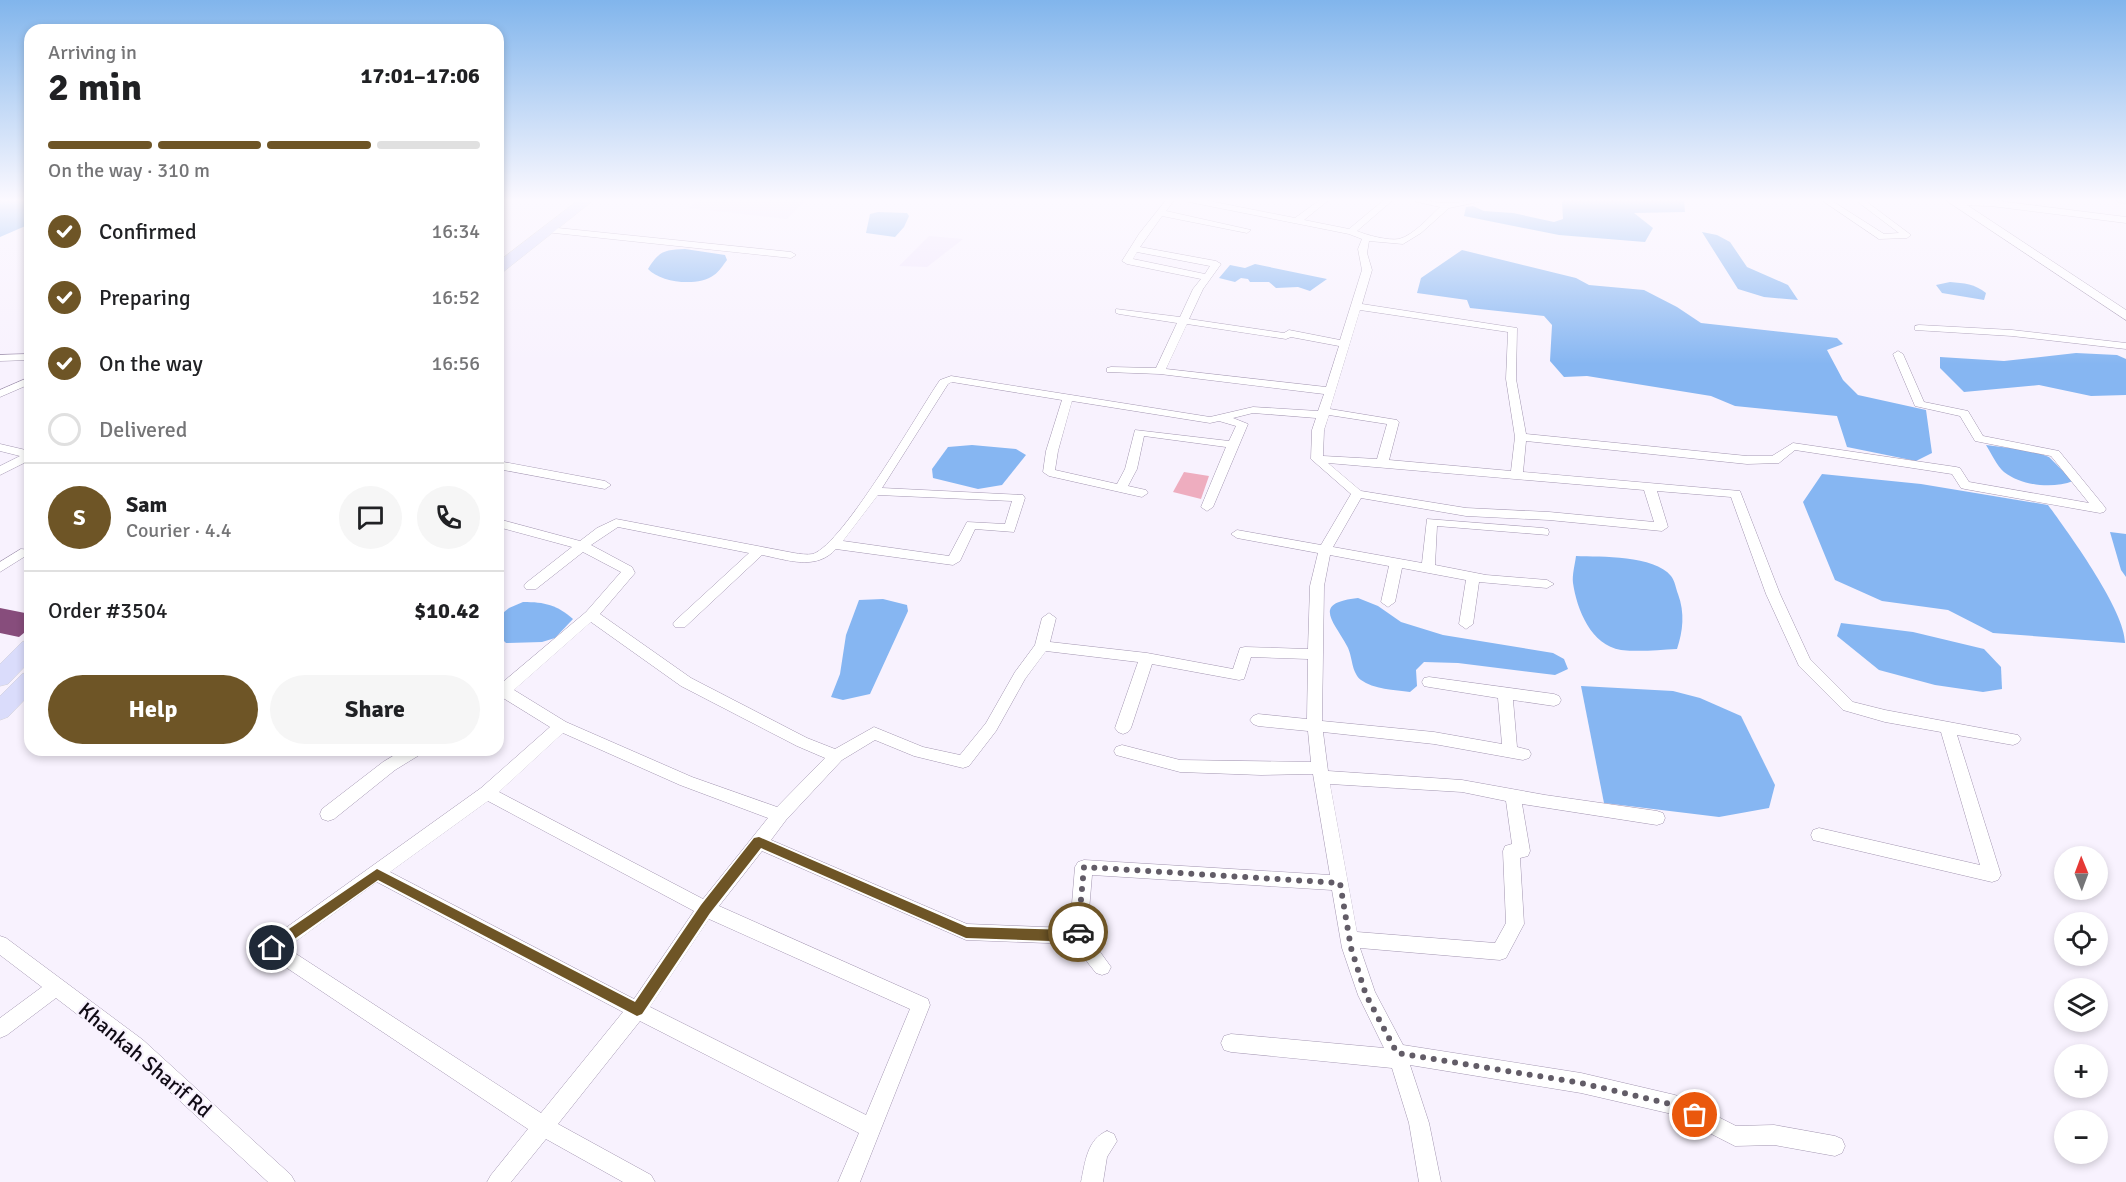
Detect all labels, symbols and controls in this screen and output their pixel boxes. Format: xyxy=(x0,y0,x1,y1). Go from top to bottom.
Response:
text: Arriving in xyxy=(48,40,137,65)
text: 17:01–17:06 xyxy=(361,62,480,89)
text: 2 min xyxy=(48,63,142,111)
text: On the way · 310 m xyxy=(48,158,210,183)
icon: check xyxy=(48,215,81,248)
text: Confirmed xyxy=(99,218,197,245)
text: 16:34 xyxy=(431,219,480,244)
icon: check xyxy=(48,281,81,314)
text: Preparing xyxy=(99,284,191,311)
text: 16:52 xyxy=(431,285,480,310)
icon: check xyxy=(48,347,81,380)
text: On the way xyxy=(99,350,203,377)
text: 16:56 xyxy=(431,351,480,376)
text: Delivered xyxy=(99,416,187,443)
button: chat xyxy=(339,486,402,549)
button: phone xyxy=(417,486,480,549)
text: Sam xyxy=(126,491,167,518)
text: S xyxy=(73,504,86,531)
text: Courier · 4.4 xyxy=(126,518,232,543)
text: Order #3504 xyxy=(48,597,168,624)
text: $10.42 xyxy=(414,597,480,624)
button: Help xyxy=(48,675,258,744)
button: Share xyxy=(270,675,480,744)
north arrow xyxy=(2054,846,2108,900)
map controls xyxy=(2054,846,2108,1164)
courier xyxy=(1048,902,1108,962)
button: locate xyxy=(2054,912,2108,966)
icon: car xyxy=(1062,916,1095,949)
pin xyxy=(246,922,297,973)
icon: home xyxy=(255,931,288,964)
button: layers xyxy=(2054,978,2108,1032)
street label: Khankah Sharif Rd xyxy=(73,997,217,1123)
button: + xyxy=(2054,1044,2108,1098)
pin xyxy=(1669,1089,1720,1140)
icon: bag xyxy=(1678,1098,1711,1131)
button: − xyxy=(2054,1110,2108,1164)

